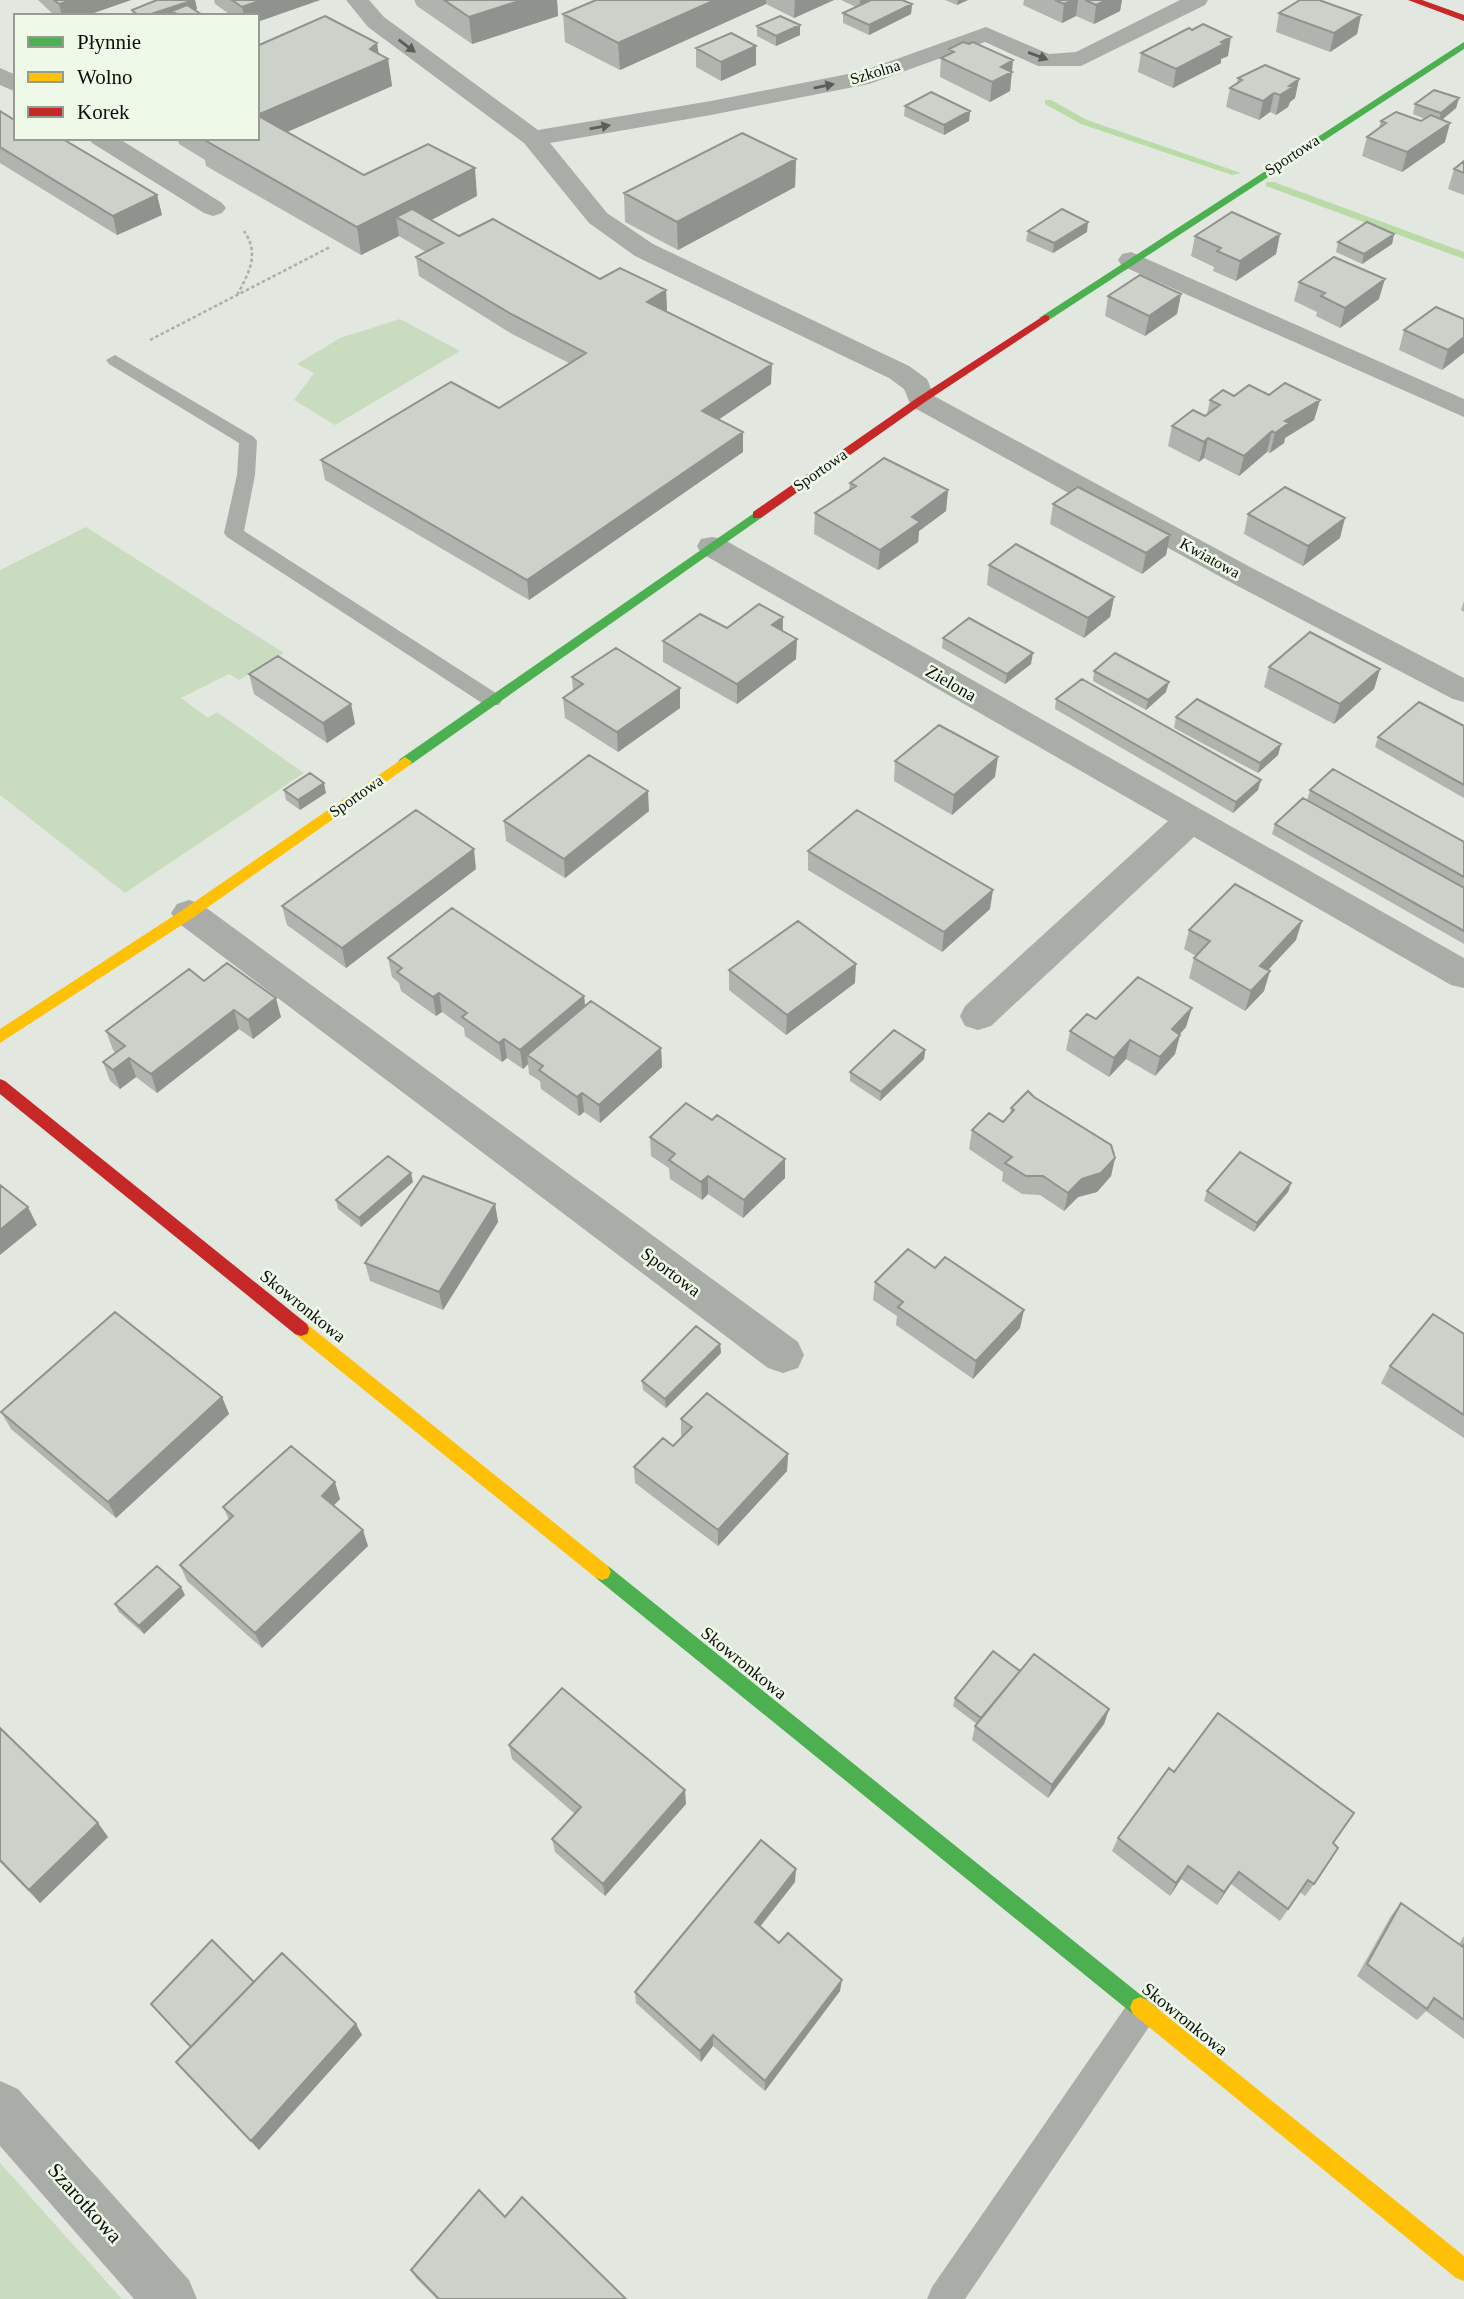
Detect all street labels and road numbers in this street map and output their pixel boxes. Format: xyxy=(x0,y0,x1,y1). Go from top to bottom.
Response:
street label: Szkolna xyxy=(848,56,902,88)
street label: Sportowa xyxy=(1262,131,1323,180)
street label: Sportowa xyxy=(790,445,851,495)
street label: Kwiatowa xyxy=(1177,535,1243,581)
street label: Zielona xyxy=(922,661,980,705)
street label: Sportowa xyxy=(326,771,387,821)
street label: Sportowa xyxy=(637,1243,705,1301)
street label: Skowronkowa xyxy=(256,1266,350,1346)
street label: Skowronkowa xyxy=(697,1623,791,1703)
street label: Skowronkowa xyxy=(1138,1979,1232,2059)
street label: Szarotkowa xyxy=(43,2158,128,2248)

